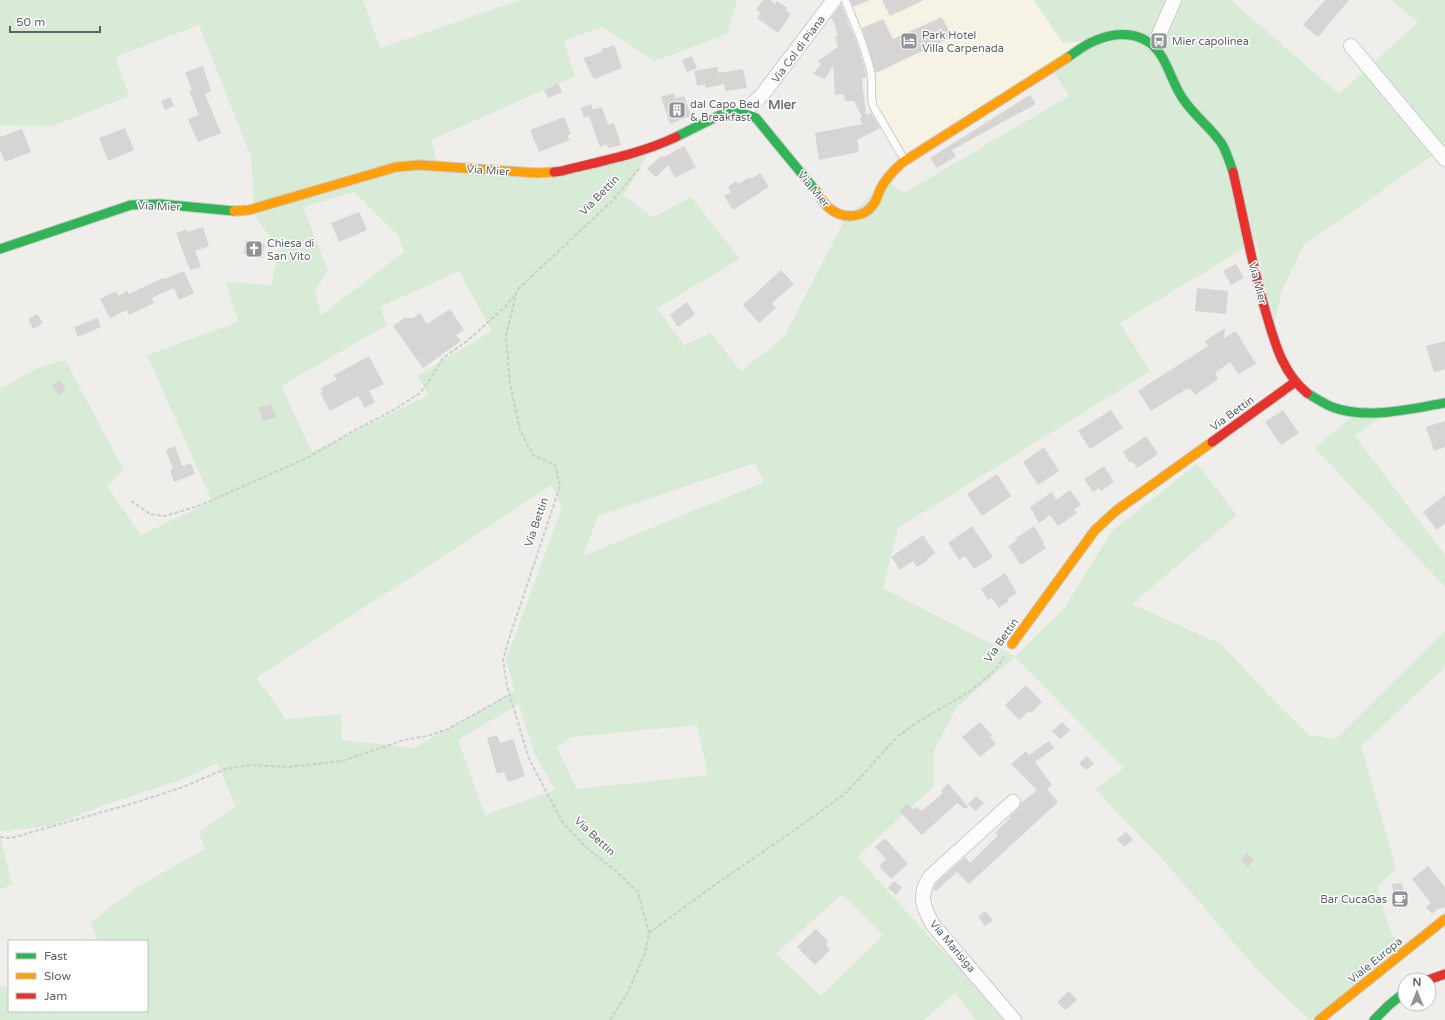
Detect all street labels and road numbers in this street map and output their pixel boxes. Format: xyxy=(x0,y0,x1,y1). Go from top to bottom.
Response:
street label: Via Col di Piana xyxy=(769,13,828,85)
street label: Via Mier xyxy=(466,163,511,179)
street label: Via Mier xyxy=(795,169,833,211)
street label: Via Bettin xyxy=(577,173,622,218)
street label: Via Mier xyxy=(137,199,181,214)
street label: Via Mier xyxy=(1246,261,1270,306)
street label: Via Bettin xyxy=(1208,393,1257,434)
street label: Via Bettin xyxy=(522,496,551,548)
street label: Via Bettin xyxy=(981,616,1021,665)
street label: Via Bettin xyxy=(572,814,618,858)
street label: Via Marisiga xyxy=(927,918,978,975)
street label: Viale Europa xyxy=(1346,935,1405,986)

